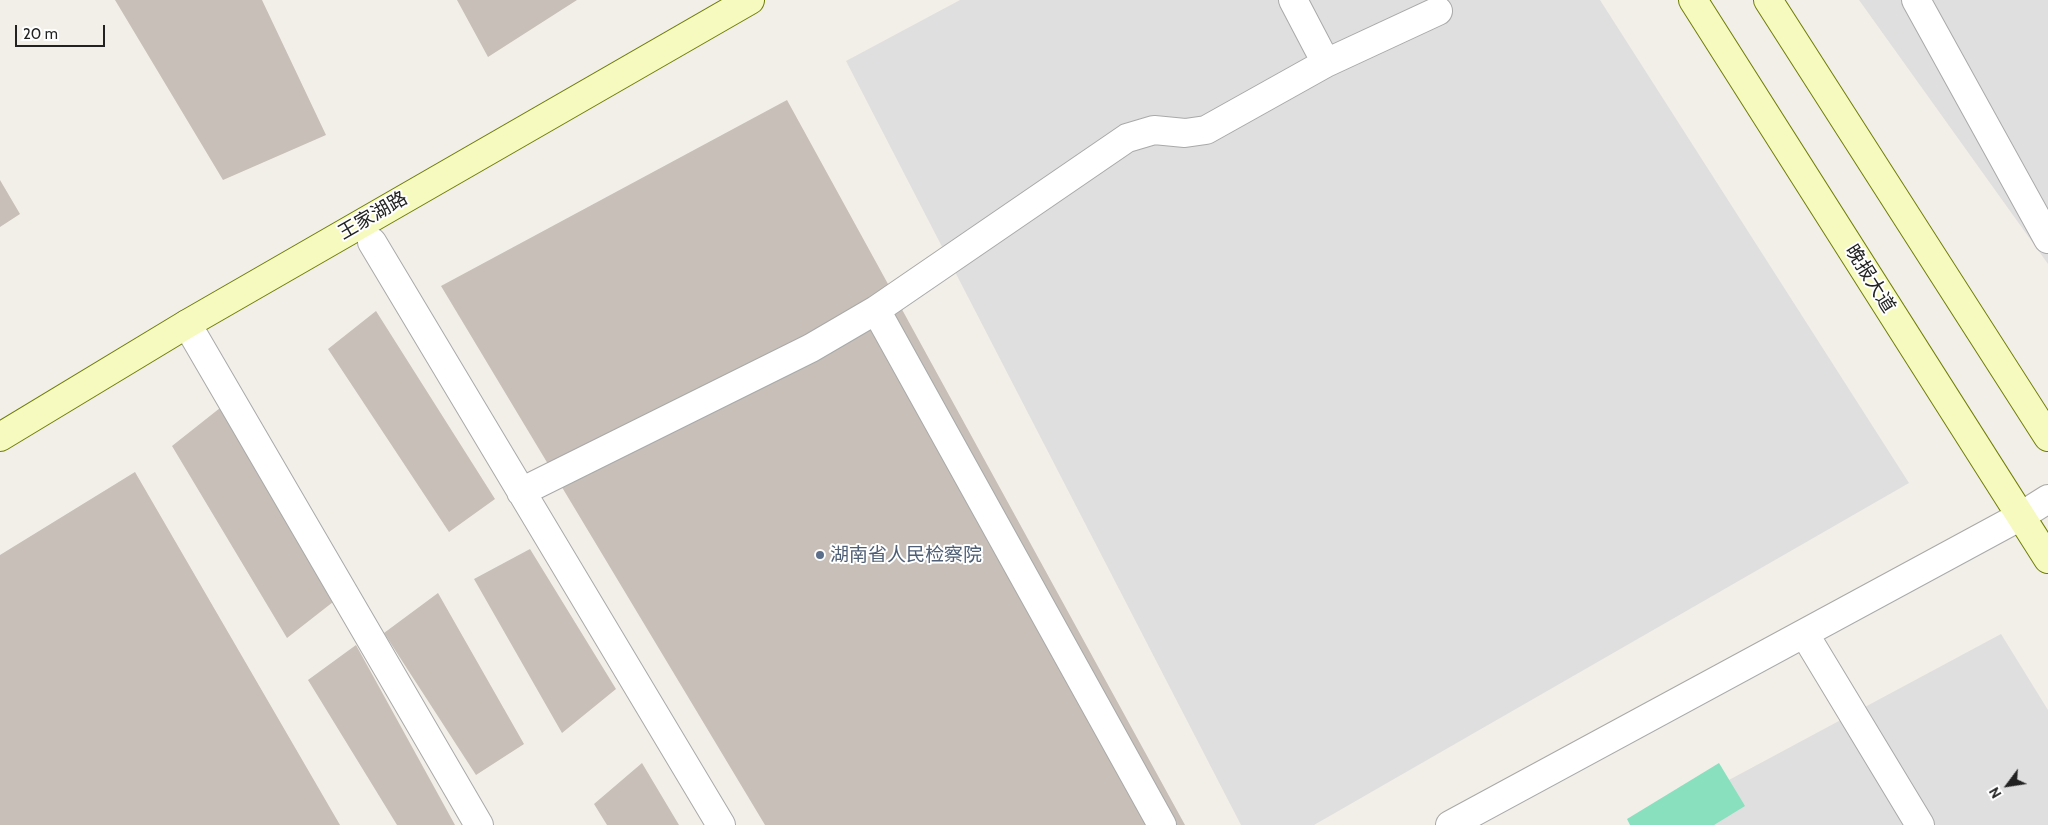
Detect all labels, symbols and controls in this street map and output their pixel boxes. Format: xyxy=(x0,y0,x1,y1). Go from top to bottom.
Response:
scale bar xyxy=(18,15,108,47)
text: 20 m xyxy=(23,25,58,43)
street label: 王家湖路 xyxy=(334,187,412,245)
street label: 晚报大道 xyxy=(1840,241,1900,317)
place label: 湖南省人民检察院 xyxy=(830,544,982,566)
marker: 湖南省人民检察院 xyxy=(814,549,826,561)
north arrow xyxy=(1983,760,2033,810)
text: N xyxy=(1985,784,2005,802)

